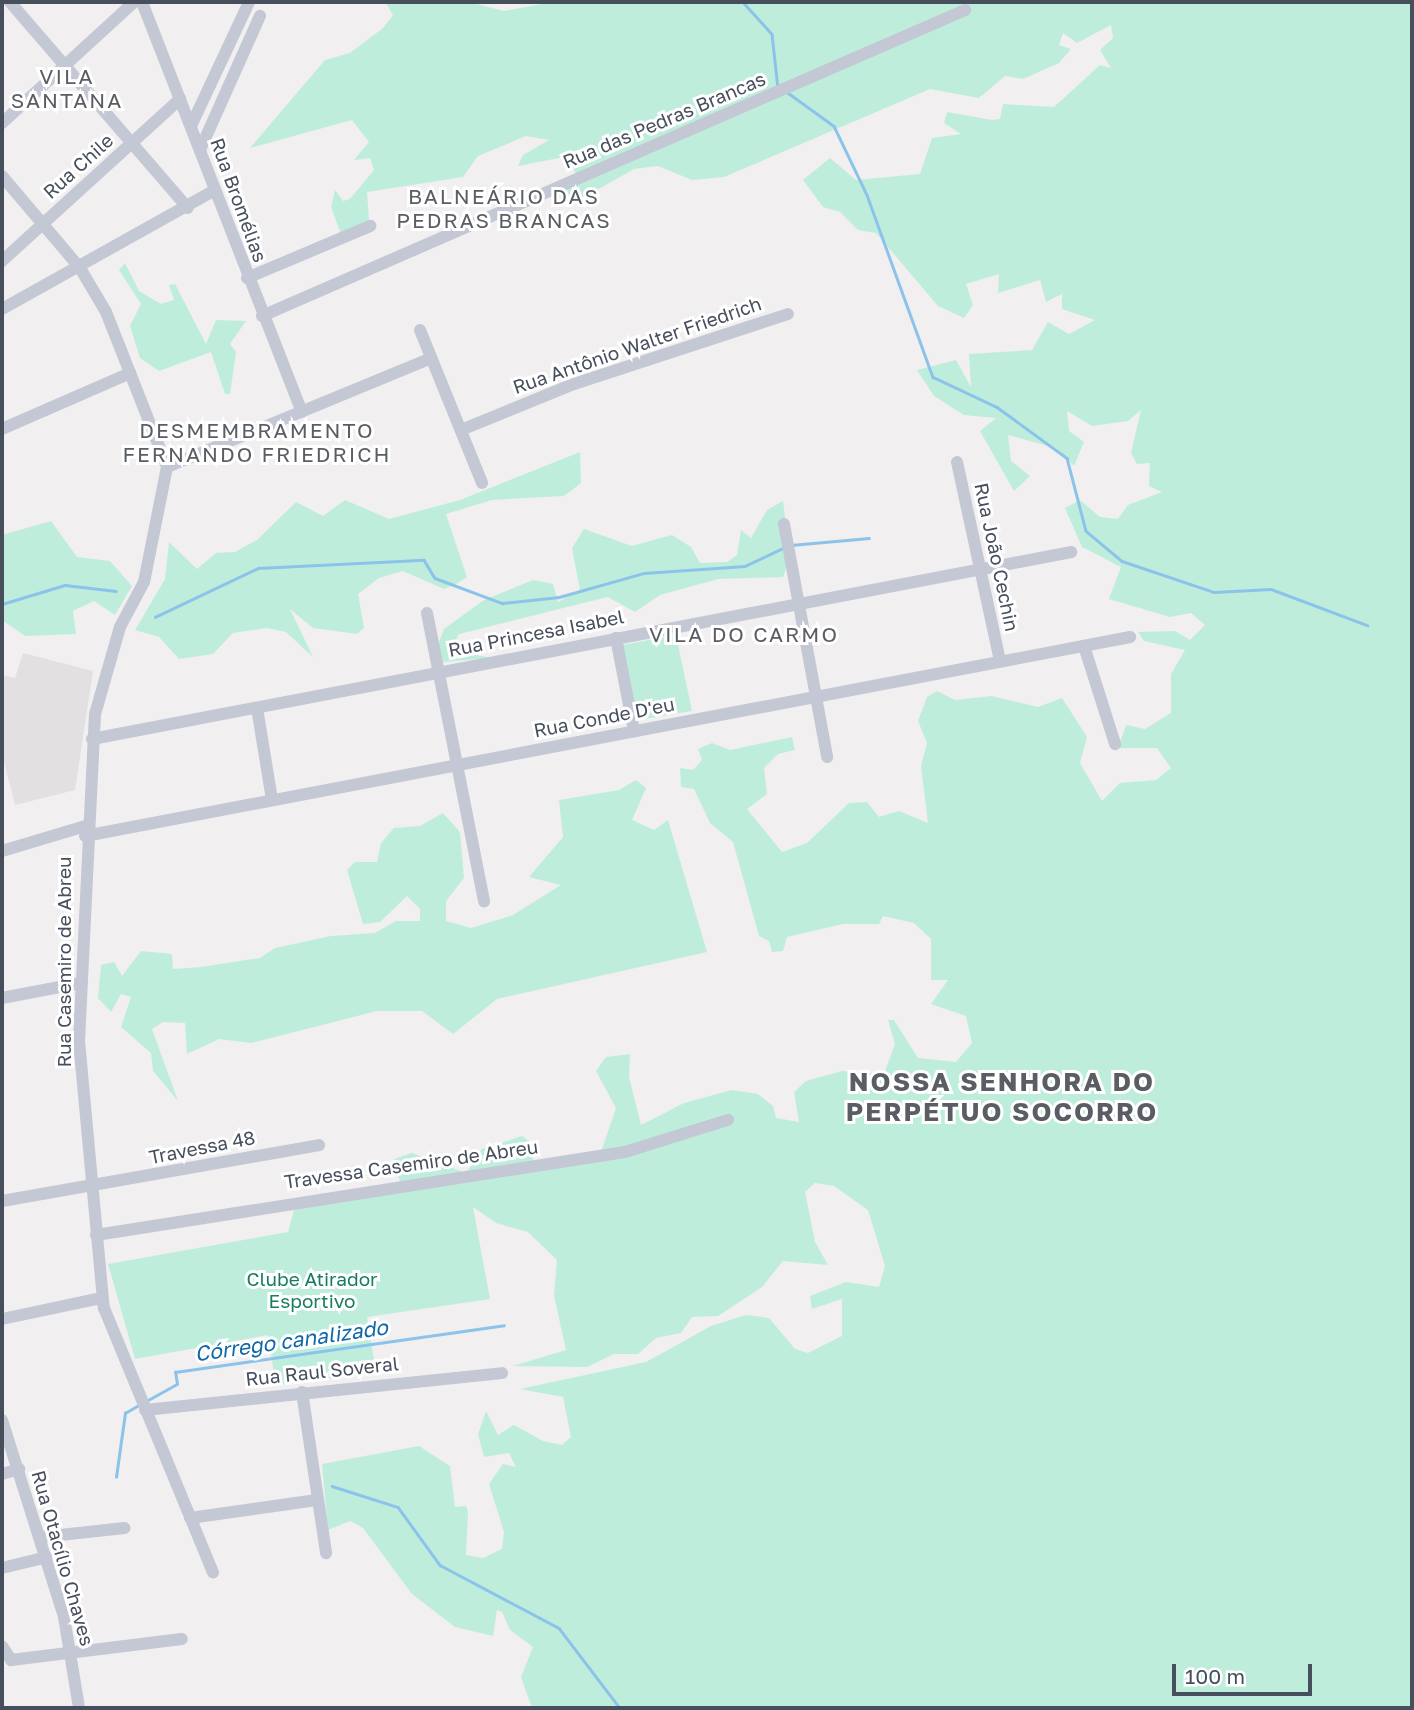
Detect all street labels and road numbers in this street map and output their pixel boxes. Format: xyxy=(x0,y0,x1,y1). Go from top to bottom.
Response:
street label: Rua das Pedras Brancas xyxy=(559,67,769,173)
street label: Rua Chile xyxy=(38,129,118,203)
street label: Rua Bromélias xyxy=(206,135,272,265)
street label: Rua Antônio Walter Friedrich xyxy=(510,292,764,398)
street label: Rua João Cechin xyxy=(970,481,1024,633)
street label: Rua Princesa Isabel xyxy=(446,605,626,661)
street label: Rua Conde D'eu xyxy=(532,692,676,742)
street label: Rua Casemiro de Abreu xyxy=(53,856,75,1068)
street label: Travessa 48 xyxy=(147,1126,257,1168)
street label: Travessa Casemiro de Abreu xyxy=(283,1135,539,1193)
street label: Rua Raul Soveral xyxy=(244,1352,400,1390)
street label: Rua Otacílio Chaves xyxy=(27,1468,99,1648)

